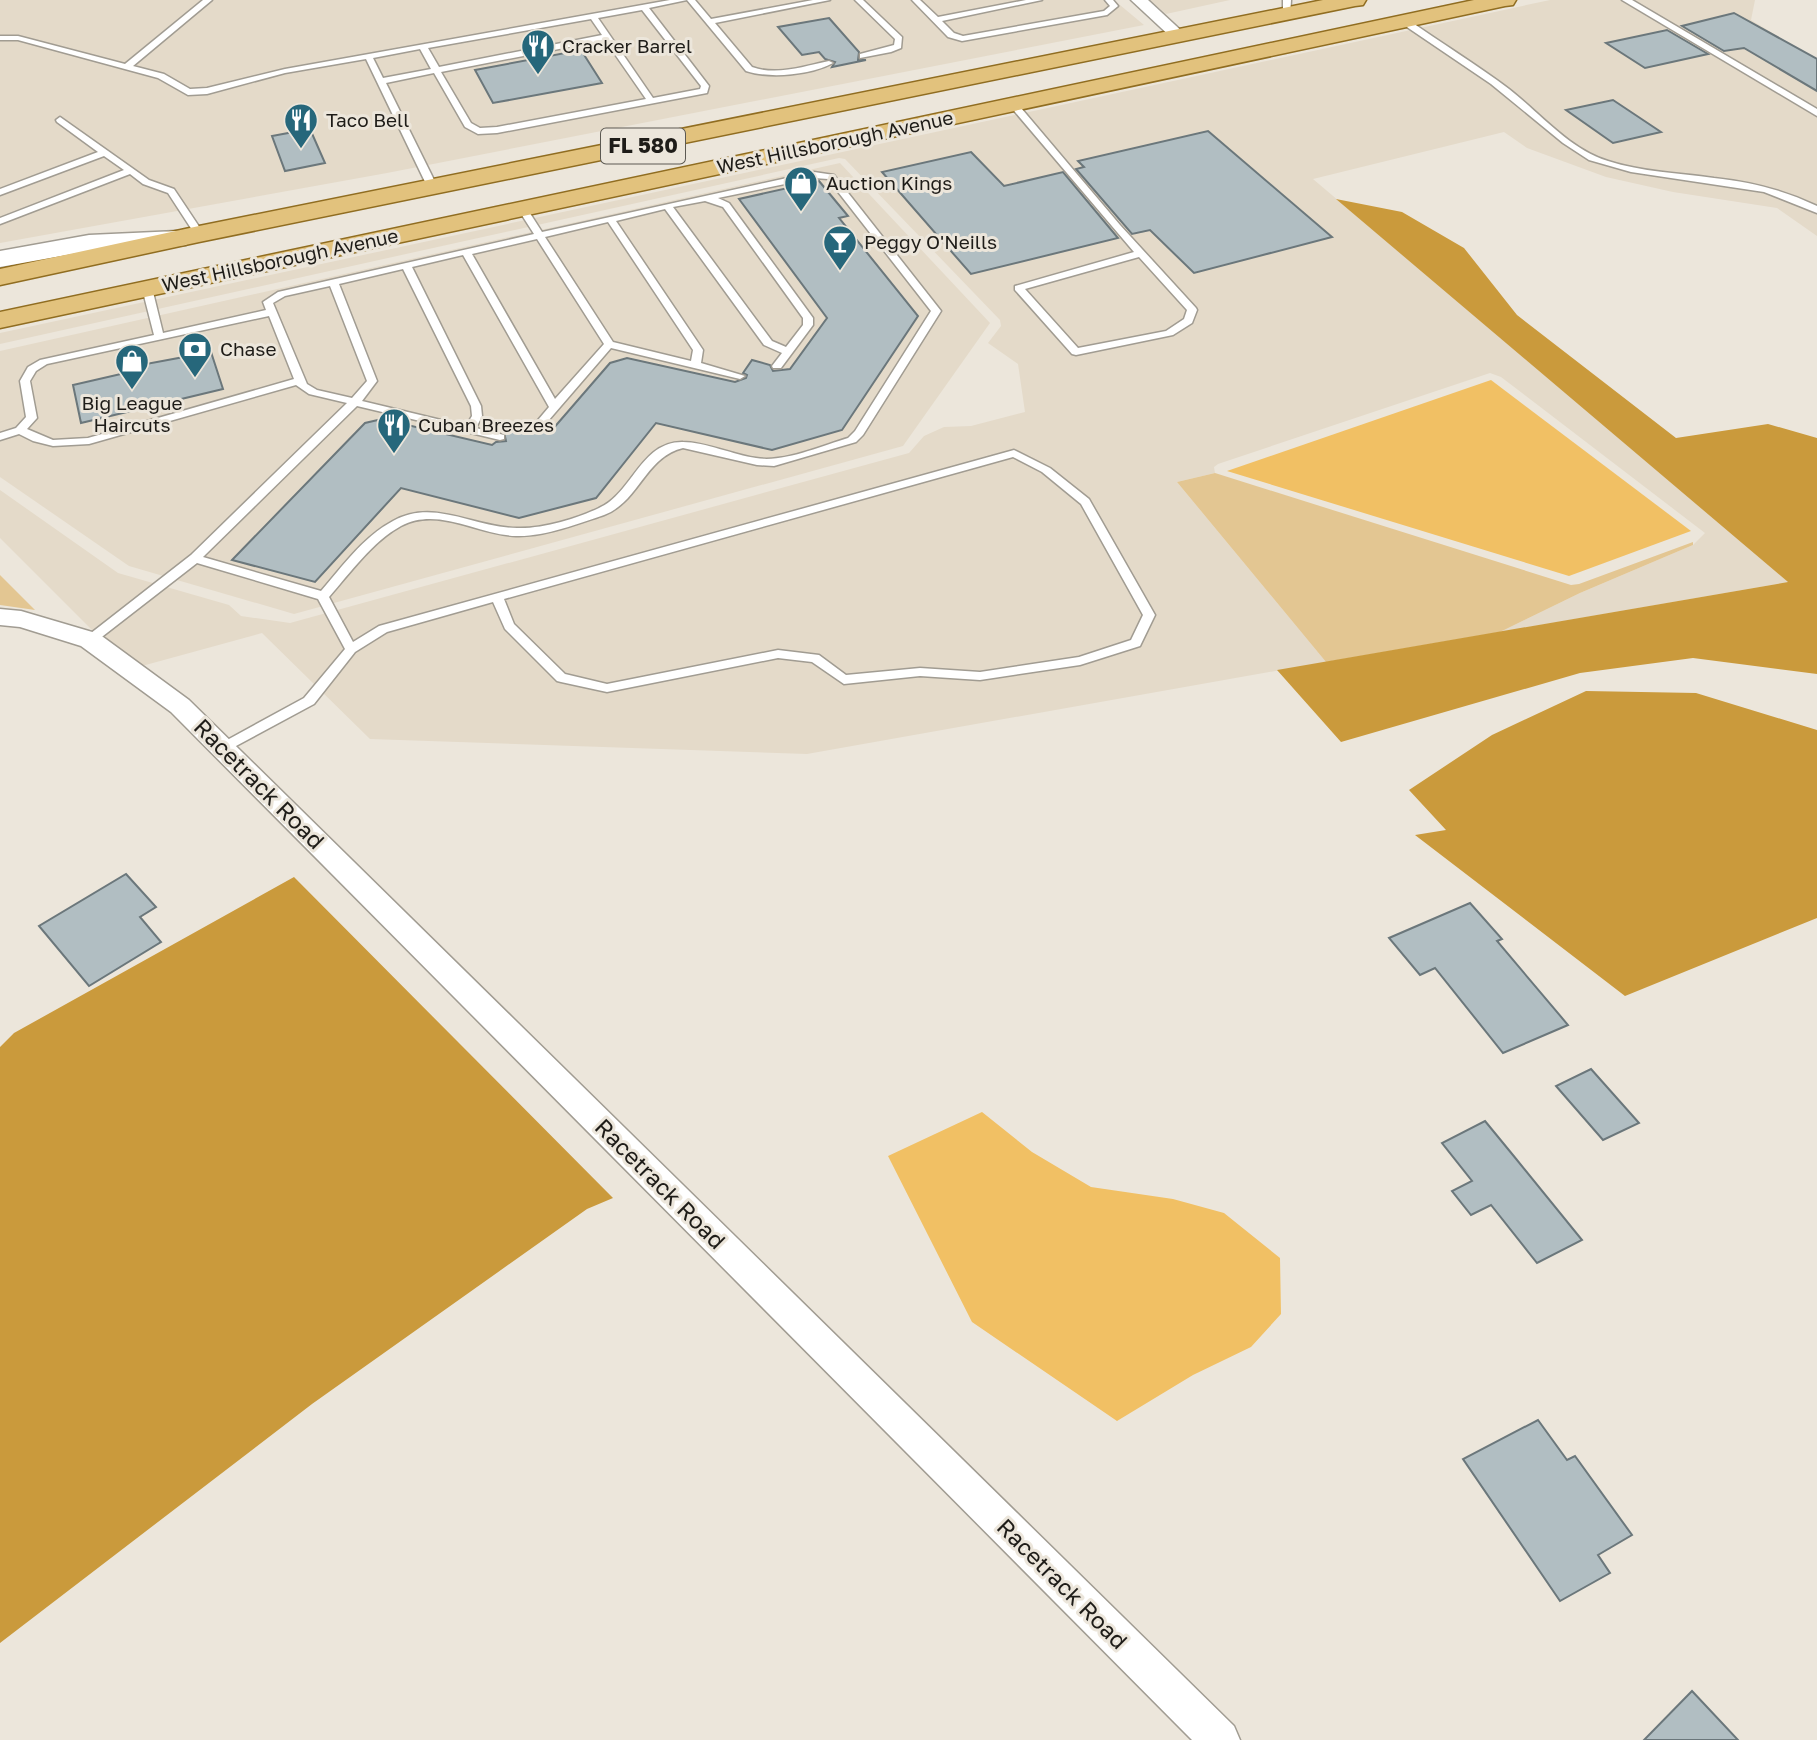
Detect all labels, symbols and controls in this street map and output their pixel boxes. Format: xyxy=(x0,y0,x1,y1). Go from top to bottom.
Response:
restaurant icon: Cracker Barrel xyxy=(519,27,557,76)
place label: Cracker Barrel xyxy=(562,34,692,57)
restaurant icon: Taco Bell xyxy=(282,101,320,150)
street label: West Hillsborough Avenue xyxy=(715,105,955,178)
place label: Taco Bell xyxy=(326,108,409,131)
road number: FL 580 xyxy=(601,128,685,164)
shop icon: Auction Kings xyxy=(782,164,820,213)
place label: Auction Kings xyxy=(826,171,952,194)
street label: West Hillsborough Avenue xyxy=(160,223,400,296)
bar icon: Peggy O'Neills xyxy=(821,223,859,272)
place label: Peggy O'Neills xyxy=(864,230,997,253)
bank icon: Chase xyxy=(176,330,214,379)
place label: Chase xyxy=(220,337,276,360)
shop icon: Big League Haircuts xyxy=(113,342,151,391)
place label: Big League Haircuts xyxy=(82,391,182,436)
restaurant icon: Cuban Breezes xyxy=(375,406,413,455)
place label: Cuban Breezes xyxy=(418,413,554,436)
street label: Racetrack Road xyxy=(189,712,331,854)
street label: Racetrack Road xyxy=(590,1112,732,1254)
street label: Racetrack Road xyxy=(992,1512,1134,1654)

